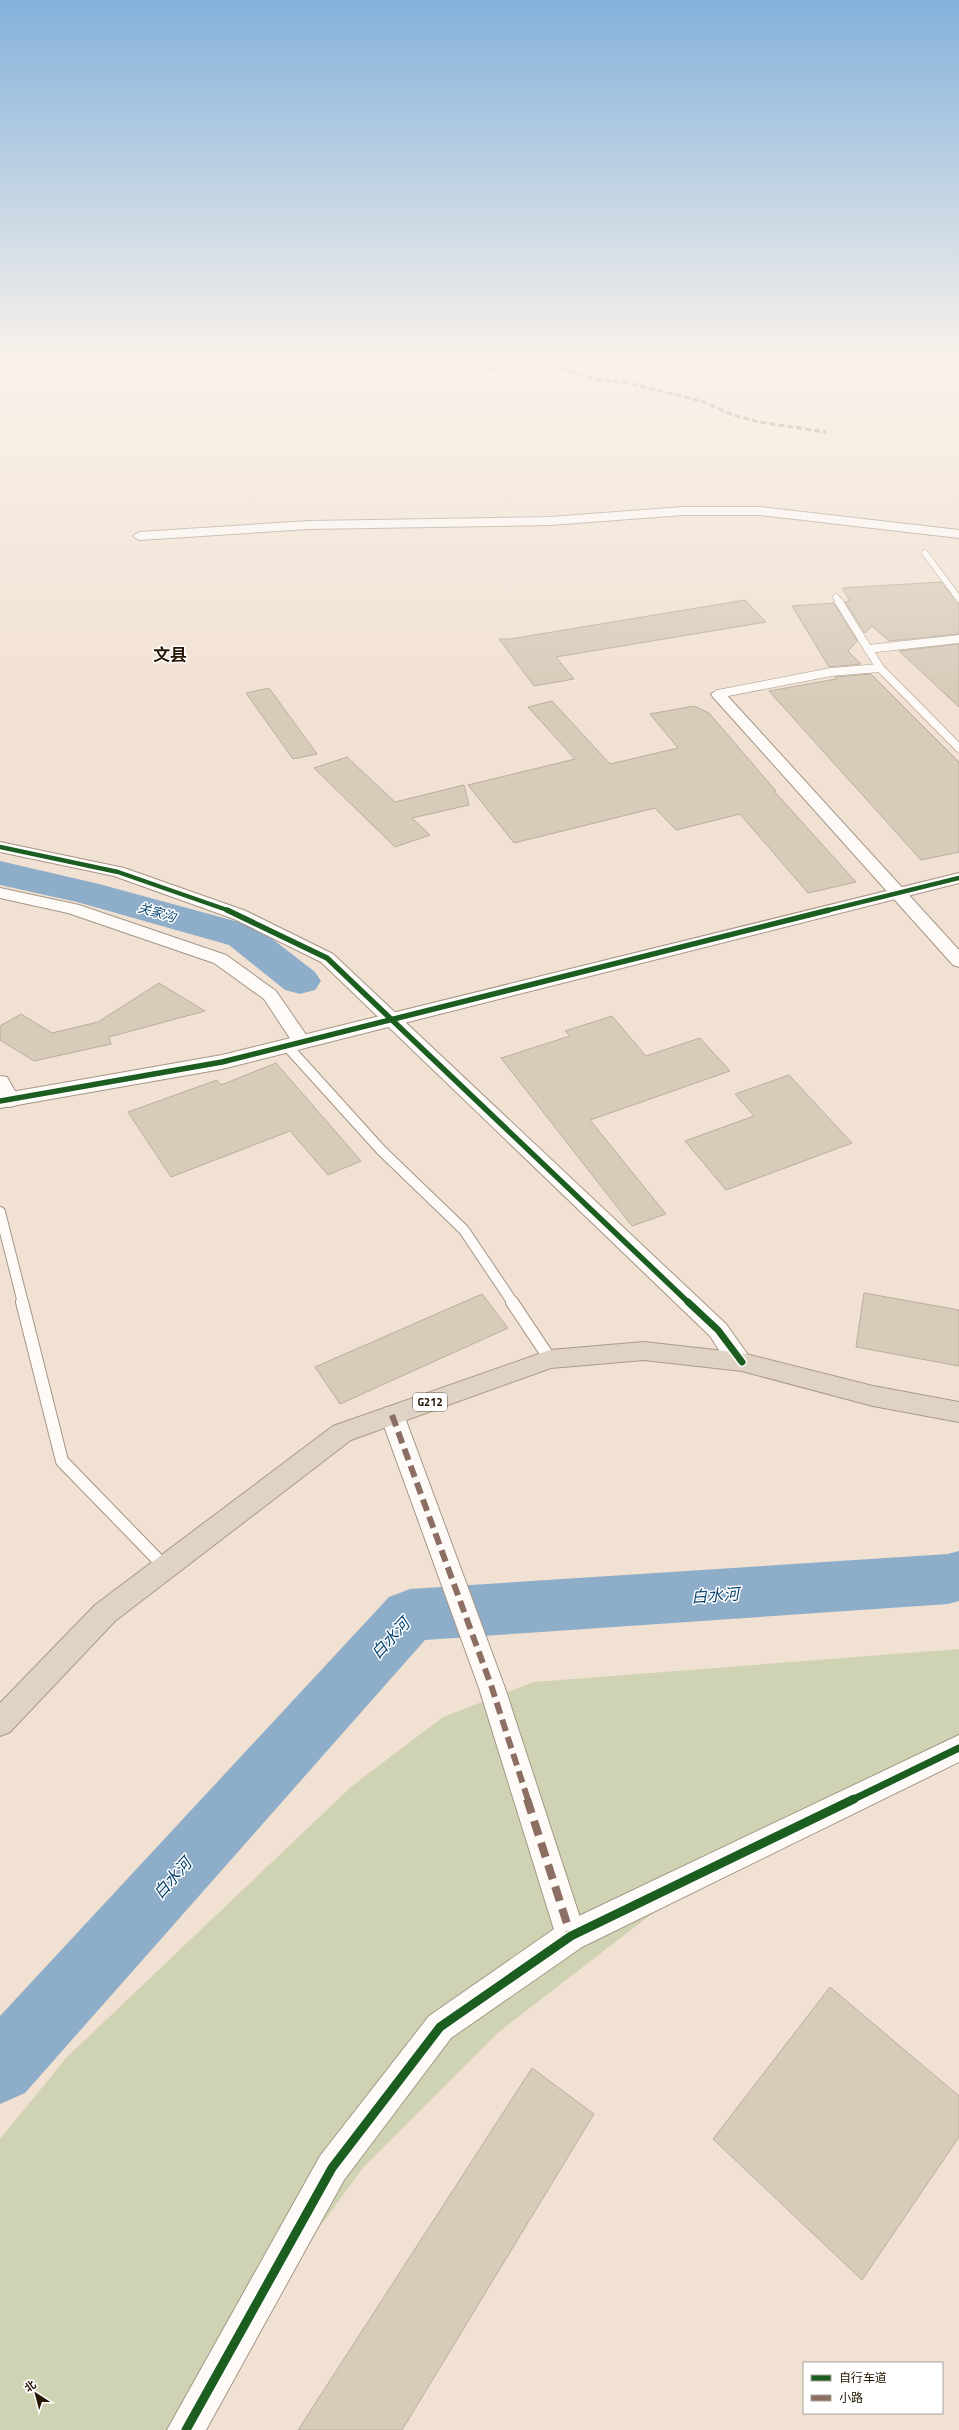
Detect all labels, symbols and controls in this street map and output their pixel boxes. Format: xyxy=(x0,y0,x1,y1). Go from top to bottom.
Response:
district label: 文县 xyxy=(153,642,187,668)
water label: 关家沟 xyxy=(135,897,180,928)
road number: G212 xyxy=(413,1393,447,1411)
water label: 白水河 xyxy=(690,1581,743,1609)
water label: 白水河 xyxy=(365,1610,417,1664)
water label: 白水河 xyxy=(147,1850,199,1904)
legend xyxy=(803,2362,943,2414)
text: 自行车道 xyxy=(839,2368,887,2387)
north arrow xyxy=(16,2374,56,2414)
text: 北 xyxy=(21,2376,39,2396)
text: 小路 xyxy=(839,2388,863,2407)

